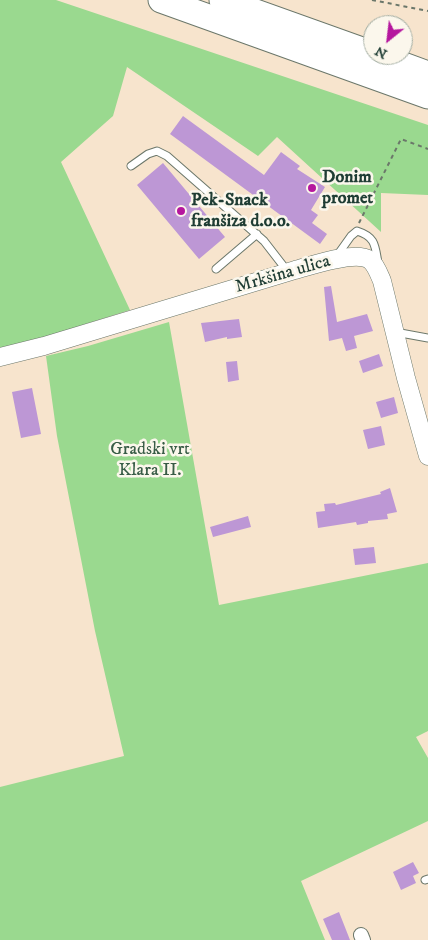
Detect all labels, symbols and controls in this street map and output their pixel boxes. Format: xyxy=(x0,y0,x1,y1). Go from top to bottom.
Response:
north arrow xyxy=(363,15,413,65)
text: N xyxy=(372,42,391,63)
place label: Donim promet xyxy=(322,167,373,210)
marker: Donim promet xyxy=(306,182,318,194)
place label: Pek-Snack franšiza d.o.o. xyxy=(191,190,290,232)
marker: Pek-Snack franšiza d.o.o. xyxy=(175,205,187,217)
street label: Mrkšina ulica xyxy=(233,251,333,299)
park label: Gradski vrt Klara II. xyxy=(110,439,190,482)

